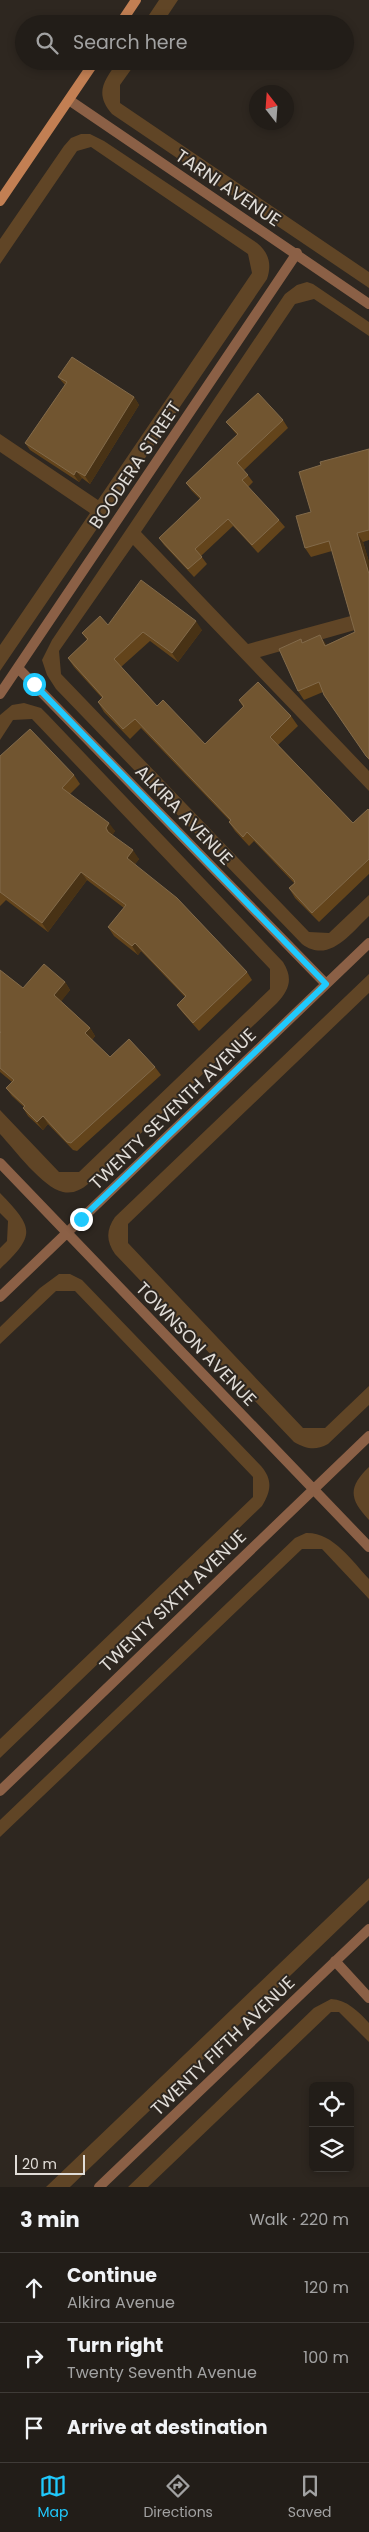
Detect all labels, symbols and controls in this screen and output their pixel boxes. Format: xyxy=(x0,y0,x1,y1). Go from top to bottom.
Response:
search box xyxy=(15,15,354,70)
icon: search xyxy=(33,29,61,57)
text: Search here xyxy=(73,29,187,56)
north arrow xyxy=(249,85,294,130)
street label: TARNI AVENUE xyxy=(171,143,286,232)
street label: BOODERA STREET xyxy=(83,396,187,533)
route start xyxy=(23,673,46,696)
street label: ALKIRA AVENUE xyxy=(130,759,239,870)
street label: TWENTY SEVENTH AVENUE xyxy=(84,1022,261,1195)
route end xyxy=(70,1208,93,1231)
street label: TOWNSON AVENUE xyxy=(130,1276,262,1411)
street label: TWENTY SIXTH AVENUE xyxy=(94,1524,251,1677)
street label: TWENTY FIFTH AVENUE xyxy=(145,1970,300,2121)
map controls xyxy=(309,2082,354,2172)
button: locate xyxy=(309,2082,354,2127)
button: layers xyxy=(309,2127,354,2172)
scale bar xyxy=(15,2152,85,2175)
text: 20 m xyxy=(22,2154,57,2174)
text: 3 min xyxy=(20,2205,80,2234)
text: Walk · 220 m xyxy=(249,2208,349,2231)
text: Continue xyxy=(67,2262,157,2289)
icon: ahead xyxy=(20,2274,48,2302)
text: 120 m xyxy=(304,2276,349,2299)
text: Alkira Avenue xyxy=(67,2291,175,2314)
text: Turn right xyxy=(67,2332,163,2359)
icon: right xyxy=(20,2344,48,2372)
text: 100 m xyxy=(303,2346,349,2369)
text: Twenty Seventh Avenue xyxy=(67,2361,257,2384)
icon: arrive xyxy=(20,2414,48,2442)
text: Arrive at destination xyxy=(67,2414,268,2441)
tab: Map xyxy=(37,2472,68,2523)
tab: Directions xyxy=(143,2472,213,2523)
tab: Saved xyxy=(288,2472,332,2523)

